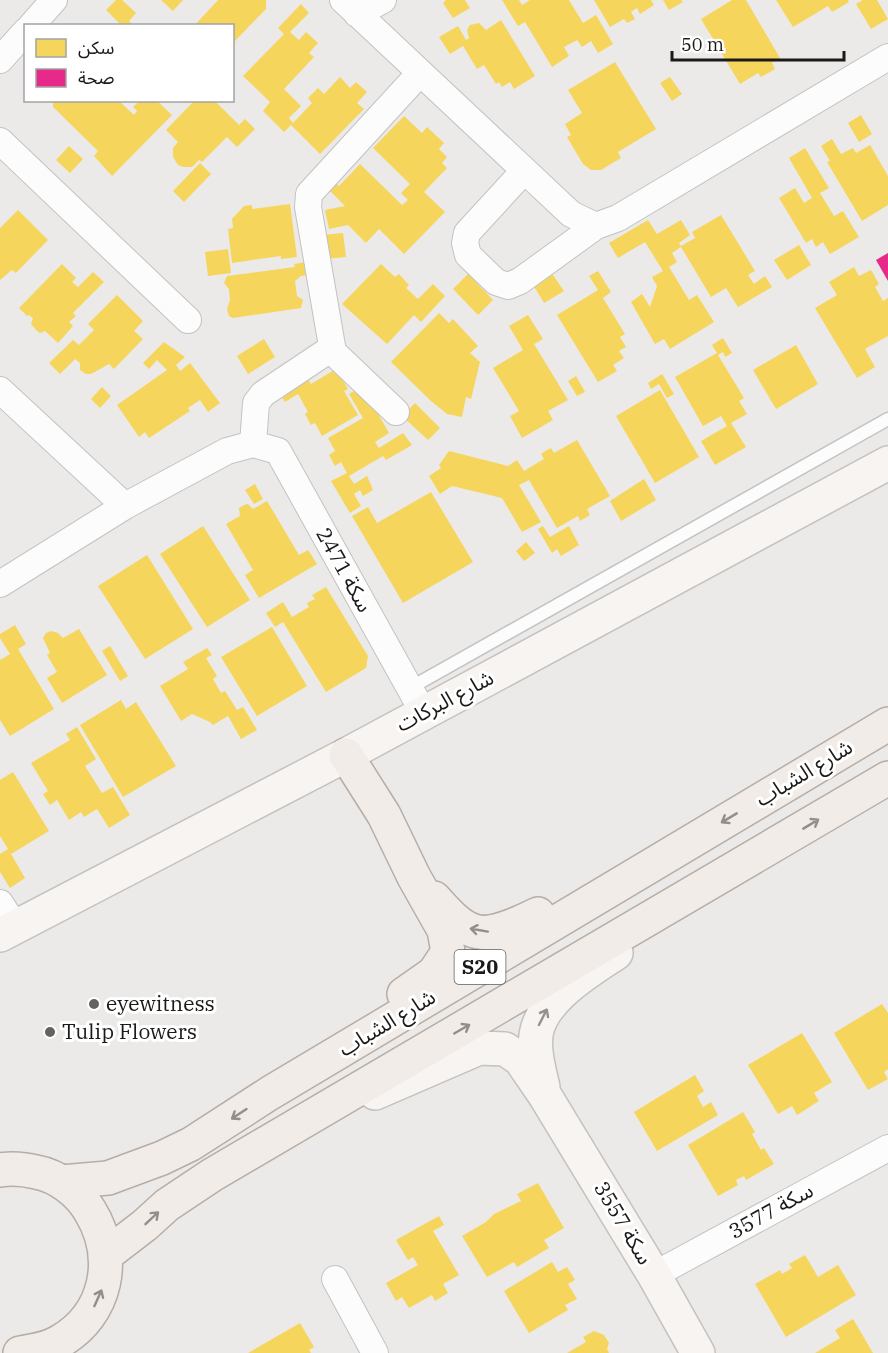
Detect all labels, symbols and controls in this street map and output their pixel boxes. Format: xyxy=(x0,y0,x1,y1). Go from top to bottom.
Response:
legend xyxy=(24,24,234,102)
scale bar xyxy=(672,24,844,62)
text: 50 m xyxy=(681,33,724,56)
text: سكن xyxy=(78,36,114,59)
text: صحة xyxy=(78,66,114,89)
street label: سكة 2471 xyxy=(310,522,380,617)
street label: شارع البركات xyxy=(391,663,499,739)
street label: شارع الشباب xyxy=(750,732,858,814)
one-way arrow xyxy=(721,812,738,824)
one-way arrow xyxy=(802,818,819,830)
one-way arrow xyxy=(470,924,489,935)
road number: S20 xyxy=(454,950,506,984)
street label: شارع الشباب xyxy=(333,982,441,1064)
place label: eyewitness xyxy=(106,989,215,1017)
marker: eyewitness xyxy=(87,997,101,1011)
one-way arrow xyxy=(538,1008,550,1026)
place label: Tulip Flowers xyxy=(62,1017,197,1045)
one-way arrow xyxy=(453,1023,470,1035)
marker: Tulip Flowers xyxy=(43,1025,57,1039)
one-way arrow xyxy=(230,1107,247,1120)
street label: سكة 3577 xyxy=(723,1175,818,1245)
street label: سكة 3557 xyxy=(588,1176,660,1269)
one-way arrow xyxy=(145,1211,160,1225)
one-way arrow xyxy=(93,1289,104,1307)

